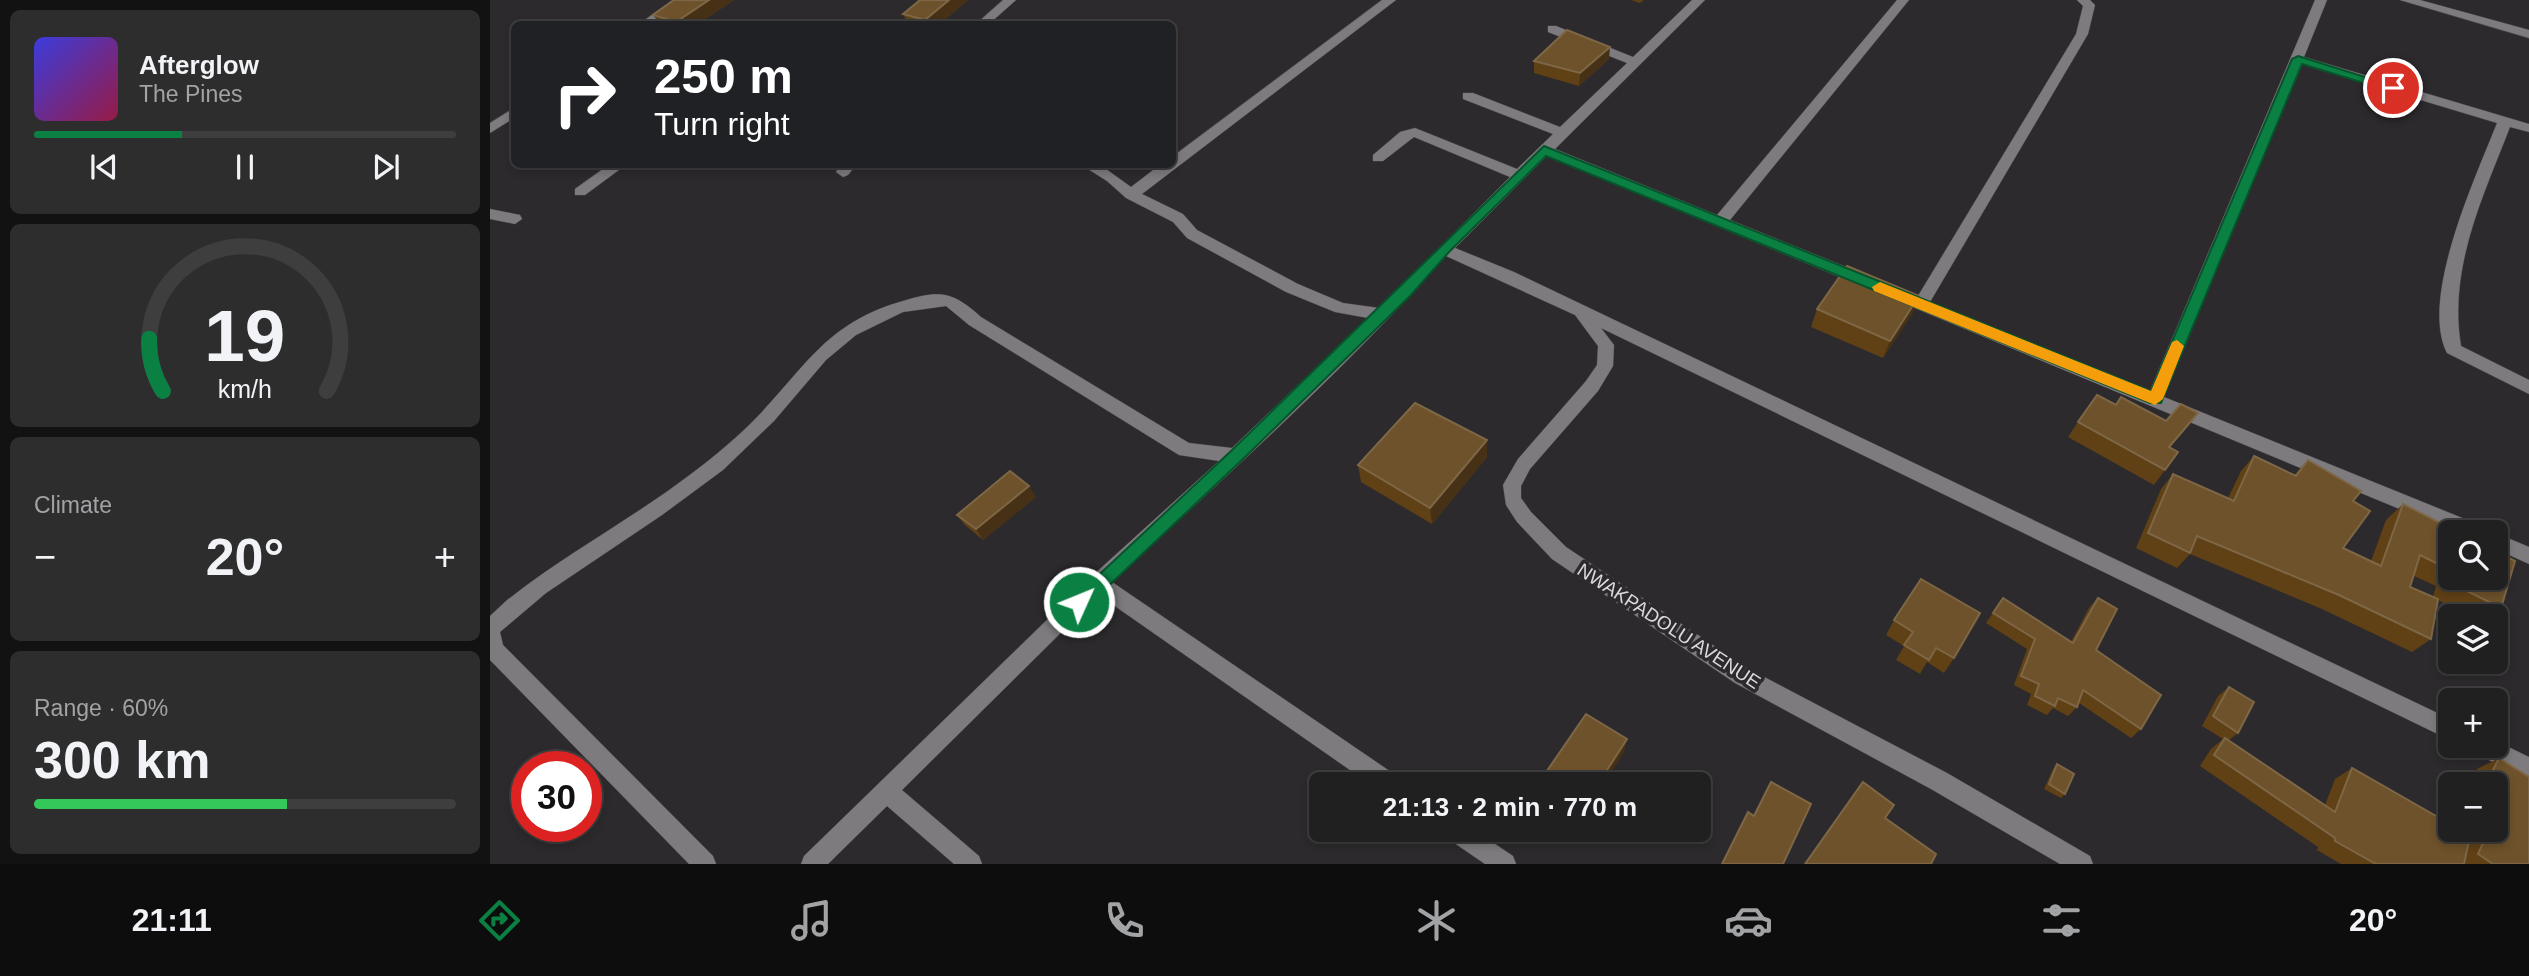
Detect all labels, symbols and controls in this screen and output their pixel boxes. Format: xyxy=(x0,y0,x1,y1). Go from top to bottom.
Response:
icon: right xyxy=(539,49,630,140)
text: 250 m xyxy=(654,49,793,103)
text: Afterglow xyxy=(139,50,259,80)
pin xyxy=(2363,58,2423,118)
icon: arrive xyxy=(2374,69,2412,107)
text: The Pines xyxy=(139,81,243,107)
text: Turn right xyxy=(654,106,790,142)
icon: previous xyxy=(85,148,123,186)
icon: pause xyxy=(226,148,264,186)
icon: next xyxy=(367,148,405,186)
text: 19 xyxy=(205,296,285,377)
text: km/h xyxy=(218,375,272,403)
text: Climate xyxy=(34,492,112,518)
map controls xyxy=(2438,520,2508,842)
button: search xyxy=(2438,520,2508,590)
text: 20° xyxy=(206,528,284,586)
text: − xyxy=(34,536,56,578)
text: + xyxy=(434,536,456,578)
street label: NWAKPADOLU AVENUE xyxy=(1574,559,1764,693)
position arrow xyxy=(1042,565,1116,639)
button: layers xyxy=(2438,604,2508,674)
button: + xyxy=(2438,688,2508,758)
text: Range · 60% xyxy=(34,695,168,721)
text: 300 km xyxy=(34,731,210,789)
speed limit sign: 30 xyxy=(511,751,602,842)
button: − xyxy=(2438,772,2508,842)
text: 21:13 · 2 min · 770 m xyxy=(1383,792,1637,822)
icon: directions xyxy=(475,896,524,945)
icon: music xyxy=(787,896,836,945)
icon: phone xyxy=(1100,896,1149,945)
icon: climate xyxy=(1412,896,1461,945)
icon: car xyxy=(1724,896,1773,945)
icon: filters xyxy=(2037,896,2086,945)
text: 21:11 xyxy=(132,902,212,938)
text: 20° xyxy=(2349,902,2397,938)

